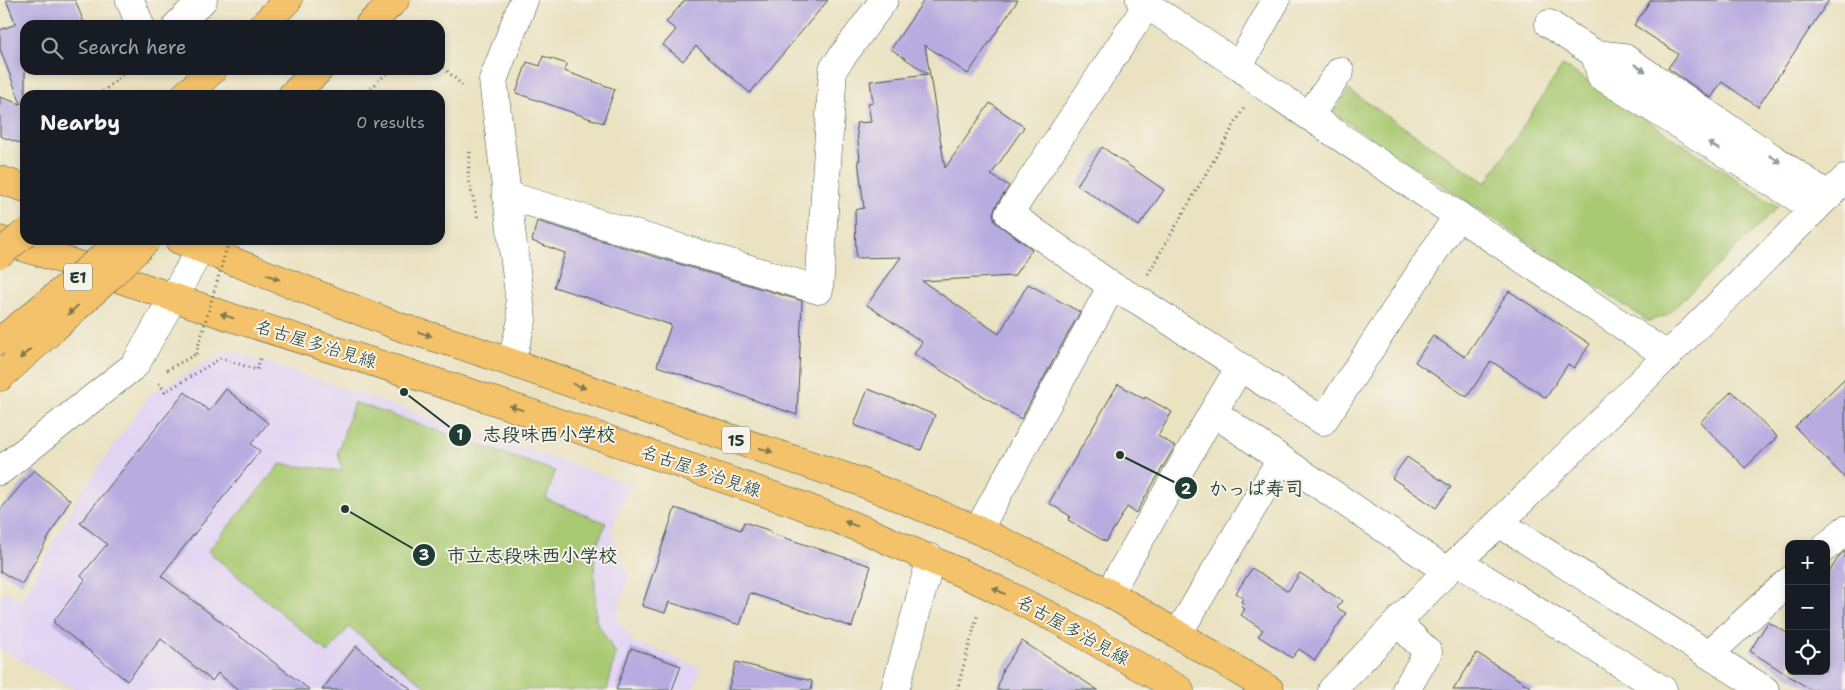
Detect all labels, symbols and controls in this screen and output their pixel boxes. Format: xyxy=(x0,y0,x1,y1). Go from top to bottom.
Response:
search box xyxy=(20,20,445,75)
icon: search xyxy=(38,34,66,62)
text: Search here xyxy=(78,35,187,60)
one-way arrow xyxy=(1633,63,1647,73)
text: Nearby xyxy=(40,109,120,137)
text: 0 results xyxy=(356,112,425,133)
one-way arrow xyxy=(1708,141,1721,150)
one-way arrow xyxy=(1768,155,1781,164)
road number: E1 xyxy=(64,264,92,290)
one-way arrow xyxy=(266,273,281,281)
one-way arrow xyxy=(68,304,80,316)
one-way arrow xyxy=(220,312,235,320)
street label: 名古屋多治見線 xyxy=(252,314,380,374)
one-way arrow xyxy=(418,331,433,339)
one-way arrow xyxy=(20,348,32,360)
one-way arrow xyxy=(572,382,587,390)
one-way arrow xyxy=(508,404,523,411)
callout: 志段味西小学校 xyxy=(447,418,625,452)
text: 志段味西小学校 xyxy=(482,422,616,447)
text: 1 xyxy=(457,425,464,445)
road number: 15 xyxy=(722,426,750,454)
street label: 名古屋多治見線 xyxy=(638,439,764,503)
one-way arrow xyxy=(758,447,773,454)
callout: かっぱ寿司 xyxy=(1173,471,1313,505)
text: かっぱ寿司 xyxy=(1208,476,1304,501)
text: 2 xyxy=(1181,479,1192,499)
one-way arrow xyxy=(844,520,858,528)
callout: 市立志段味西小学校 xyxy=(412,538,628,572)
map controls xyxy=(1785,540,1830,675)
button: + xyxy=(1785,540,1830,585)
text: 市立志段味西小学校 xyxy=(446,543,618,568)
text: 3 xyxy=(419,545,429,565)
button: − xyxy=(1785,585,1830,630)
one-way arrow xyxy=(992,586,1007,595)
street label: 名古屋多治見線 xyxy=(1012,589,1134,671)
button: locate xyxy=(1785,630,1830,675)

